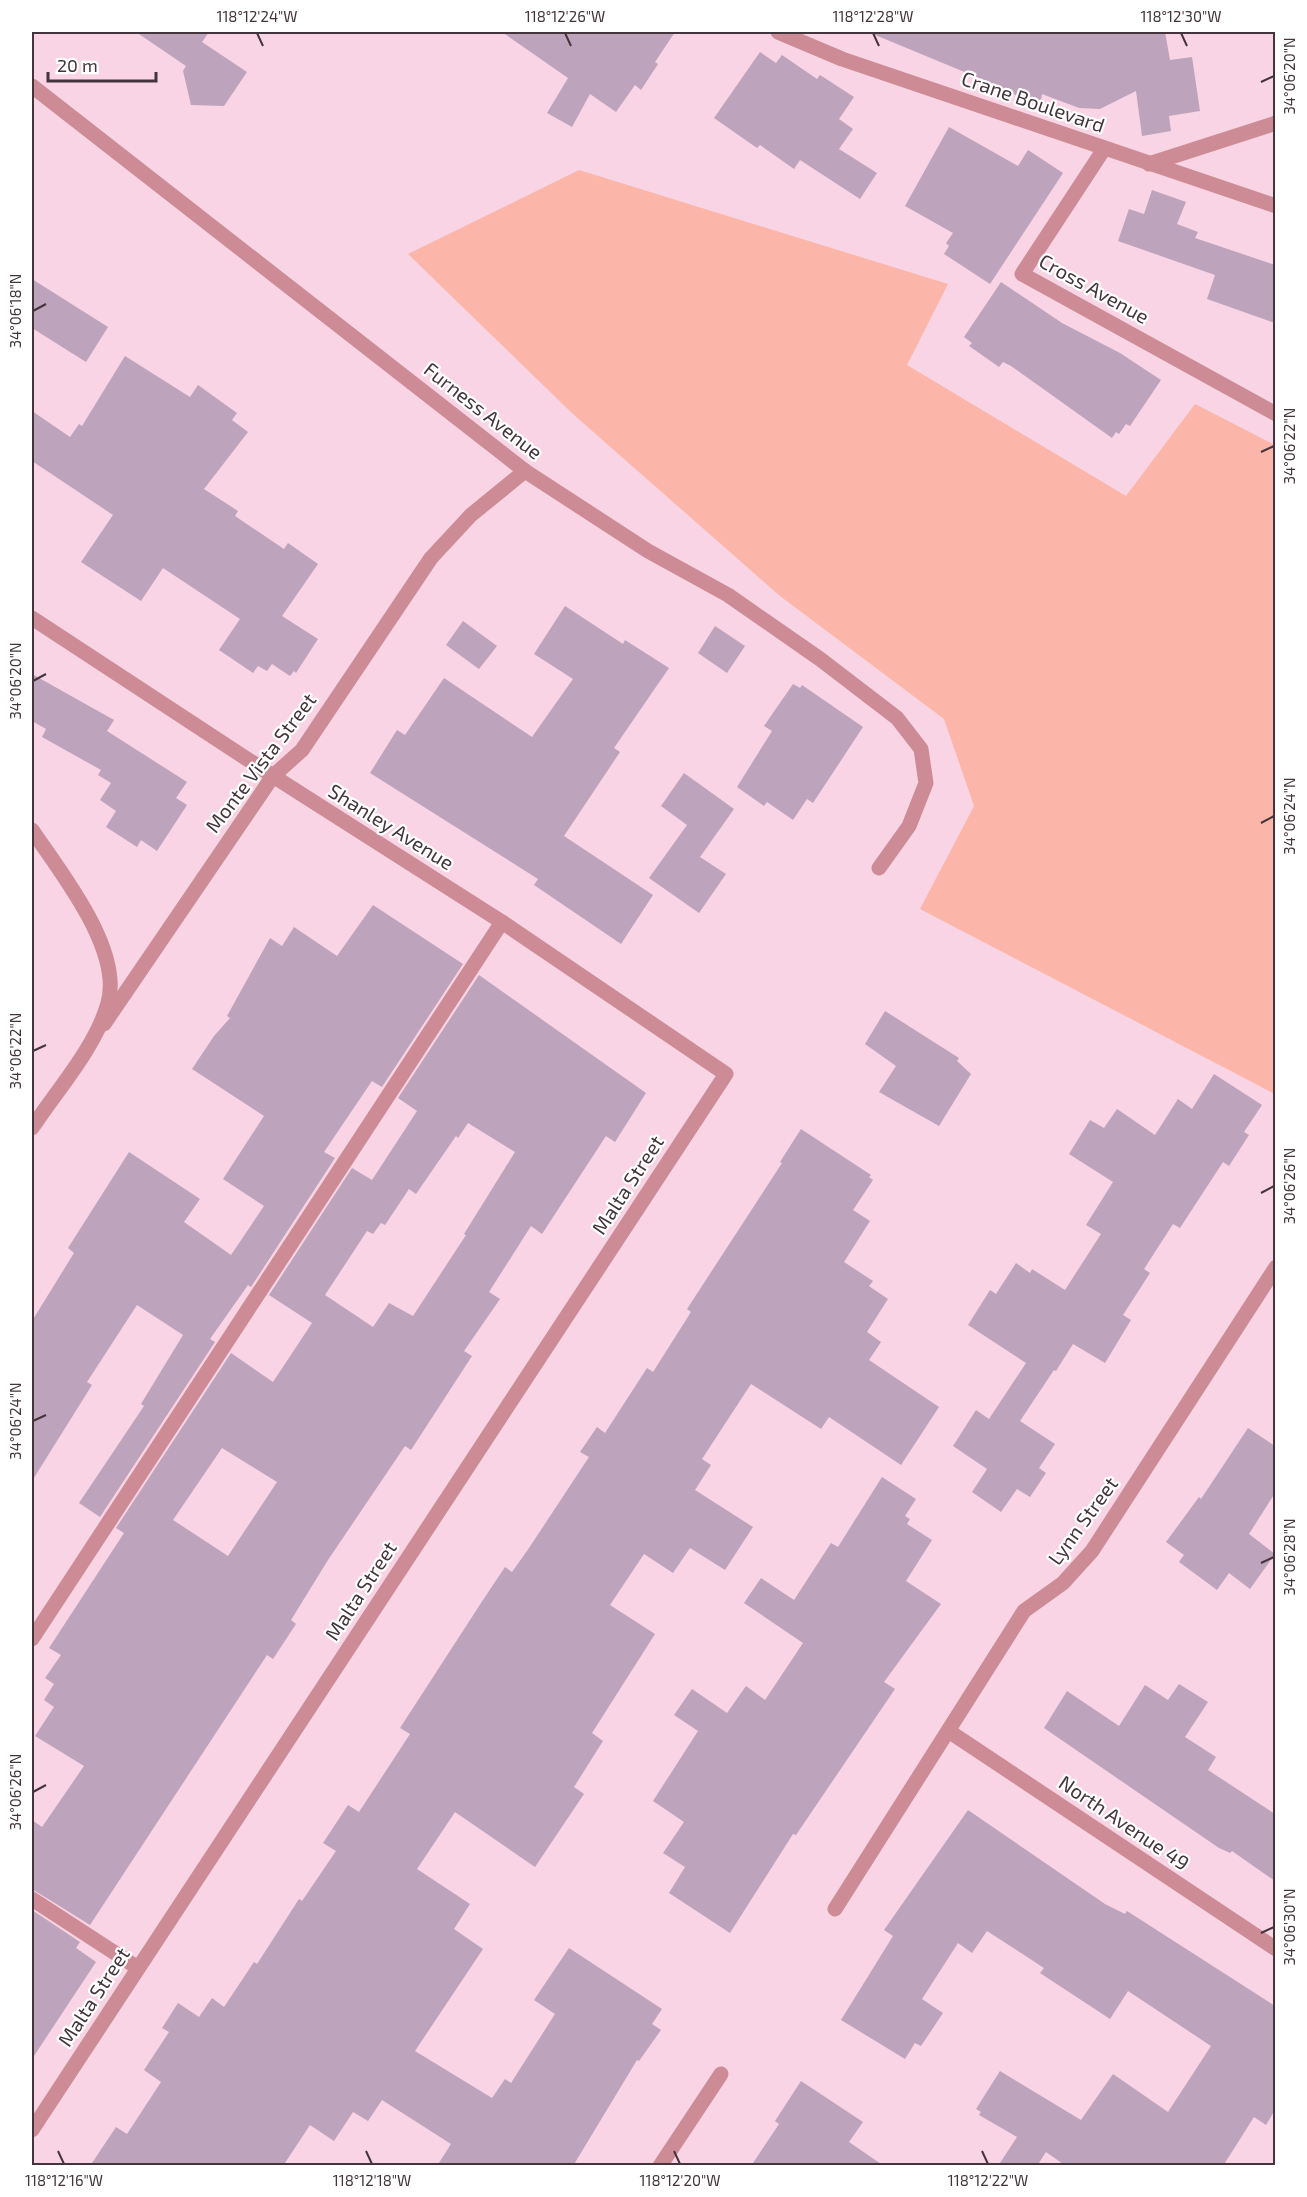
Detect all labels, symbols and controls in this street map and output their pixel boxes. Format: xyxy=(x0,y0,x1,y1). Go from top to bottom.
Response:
text: 118°12'24"W xyxy=(216,7,298,25)
text: 118°12'26"W xyxy=(525,7,605,25)
text: 118°12'28"W xyxy=(832,7,914,25)
text: 118°12'30"W xyxy=(1141,7,1221,25)
text: 34°06'20"N xyxy=(1280,37,1298,115)
scale bar xyxy=(48,45,156,83)
text: 20 m xyxy=(57,54,98,76)
street label: Crane Boulevard xyxy=(959,65,1108,137)
street label: Cross Avenue xyxy=(1035,248,1154,328)
text: 34°06'18"N xyxy=(6,274,24,348)
street label: Furness Avenue xyxy=(420,357,548,464)
text: 34°06'22"N xyxy=(1280,408,1298,484)
text: 34°06'20"N xyxy=(6,642,24,720)
street label: Monte Vista Street xyxy=(200,687,321,837)
text: 34°06'24"N xyxy=(1280,777,1298,855)
street label: Shanley Avenue xyxy=(324,778,459,874)
text: 34°06'22"N xyxy=(6,1013,24,1089)
street label: Malta Street xyxy=(586,1130,668,1238)
text: 34°06'26"N xyxy=(1280,1148,1298,1224)
text: 34°06'24"N xyxy=(6,1382,24,1460)
street label: Lynn Street xyxy=(1042,1471,1122,1569)
text: 34°06'28"N xyxy=(1280,1518,1298,1596)
street label: Malta Street xyxy=(319,1536,401,1644)
text: 34°06'26"N xyxy=(6,1754,24,1830)
street label: North Avenue 49 xyxy=(1055,1770,1194,1875)
text: 34°06'30"N xyxy=(1280,1888,1298,1966)
street label: Malta Street xyxy=(52,1942,134,2050)
text: 118°12'16"W xyxy=(25,2171,103,2189)
text: 118°12'18"W xyxy=(333,2171,411,2189)
text: 118°12'20"W xyxy=(639,2171,721,2189)
text: 118°12'22"W xyxy=(948,2171,1028,2189)

